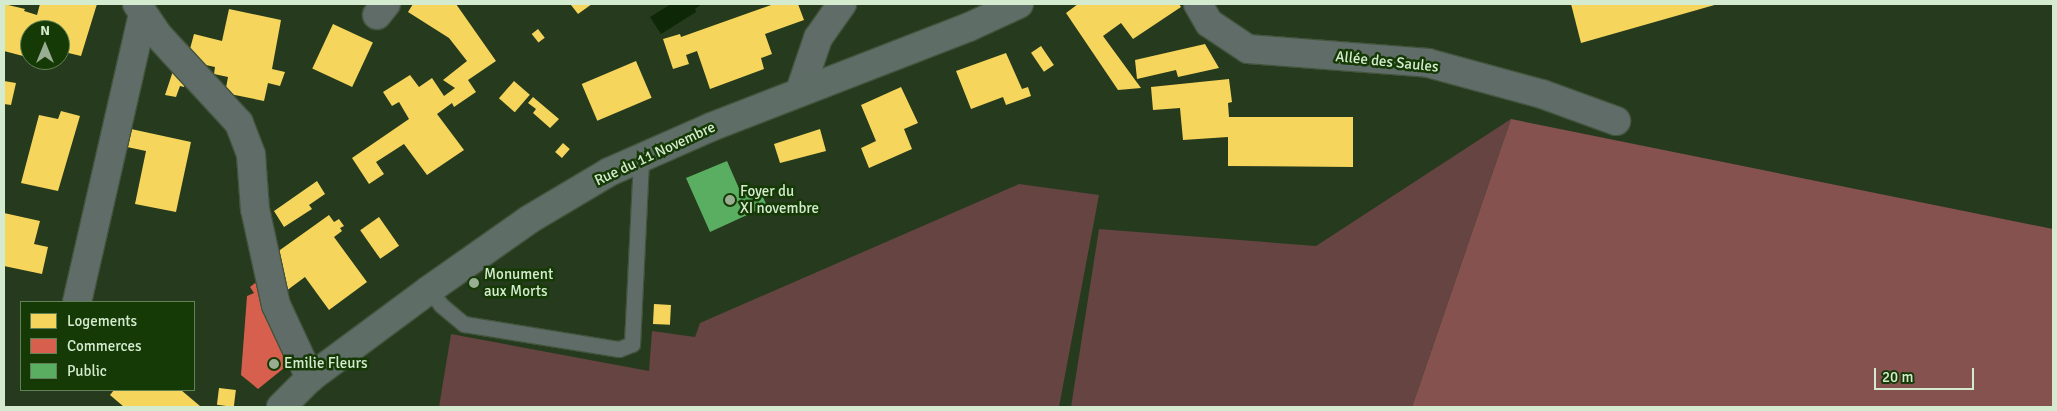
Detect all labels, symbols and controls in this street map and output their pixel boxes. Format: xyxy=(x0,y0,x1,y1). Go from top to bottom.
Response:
north arrow xyxy=(20,20,70,70)
text: N xyxy=(40,22,50,39)
street label: Allée des Saules xyxy=(1335,48,1439,76)
street label: Rue du 11 Novembre xyxy=(592,118,718,190)
place label: Foyer du XI novembre xyxy=(740,182,819,217)
marker: Foyer du XI novembre xyxy=(724,194,736,206)
place label: Monument aux Morts xyxy=(484,265,553,300)
marker: Monument aux Morts xyxy=(468,277,480,289)
legend xyxy=(20,301,195,391)
text: Logements xyxy=(67,312,137,330)
text: Commerces xyxy=(67,337,141,355)
place label: Emilie Fleurs xyxy=(284,355,368,373)
marker: Emilie Fleurs xyxy=(268,358,280,370)
scale bar xyxy=(1877,358,1977,390)
text: Public xyxy=(67,362,107,380)
text: 20 m xyxy=(1882,368,1913,386)

